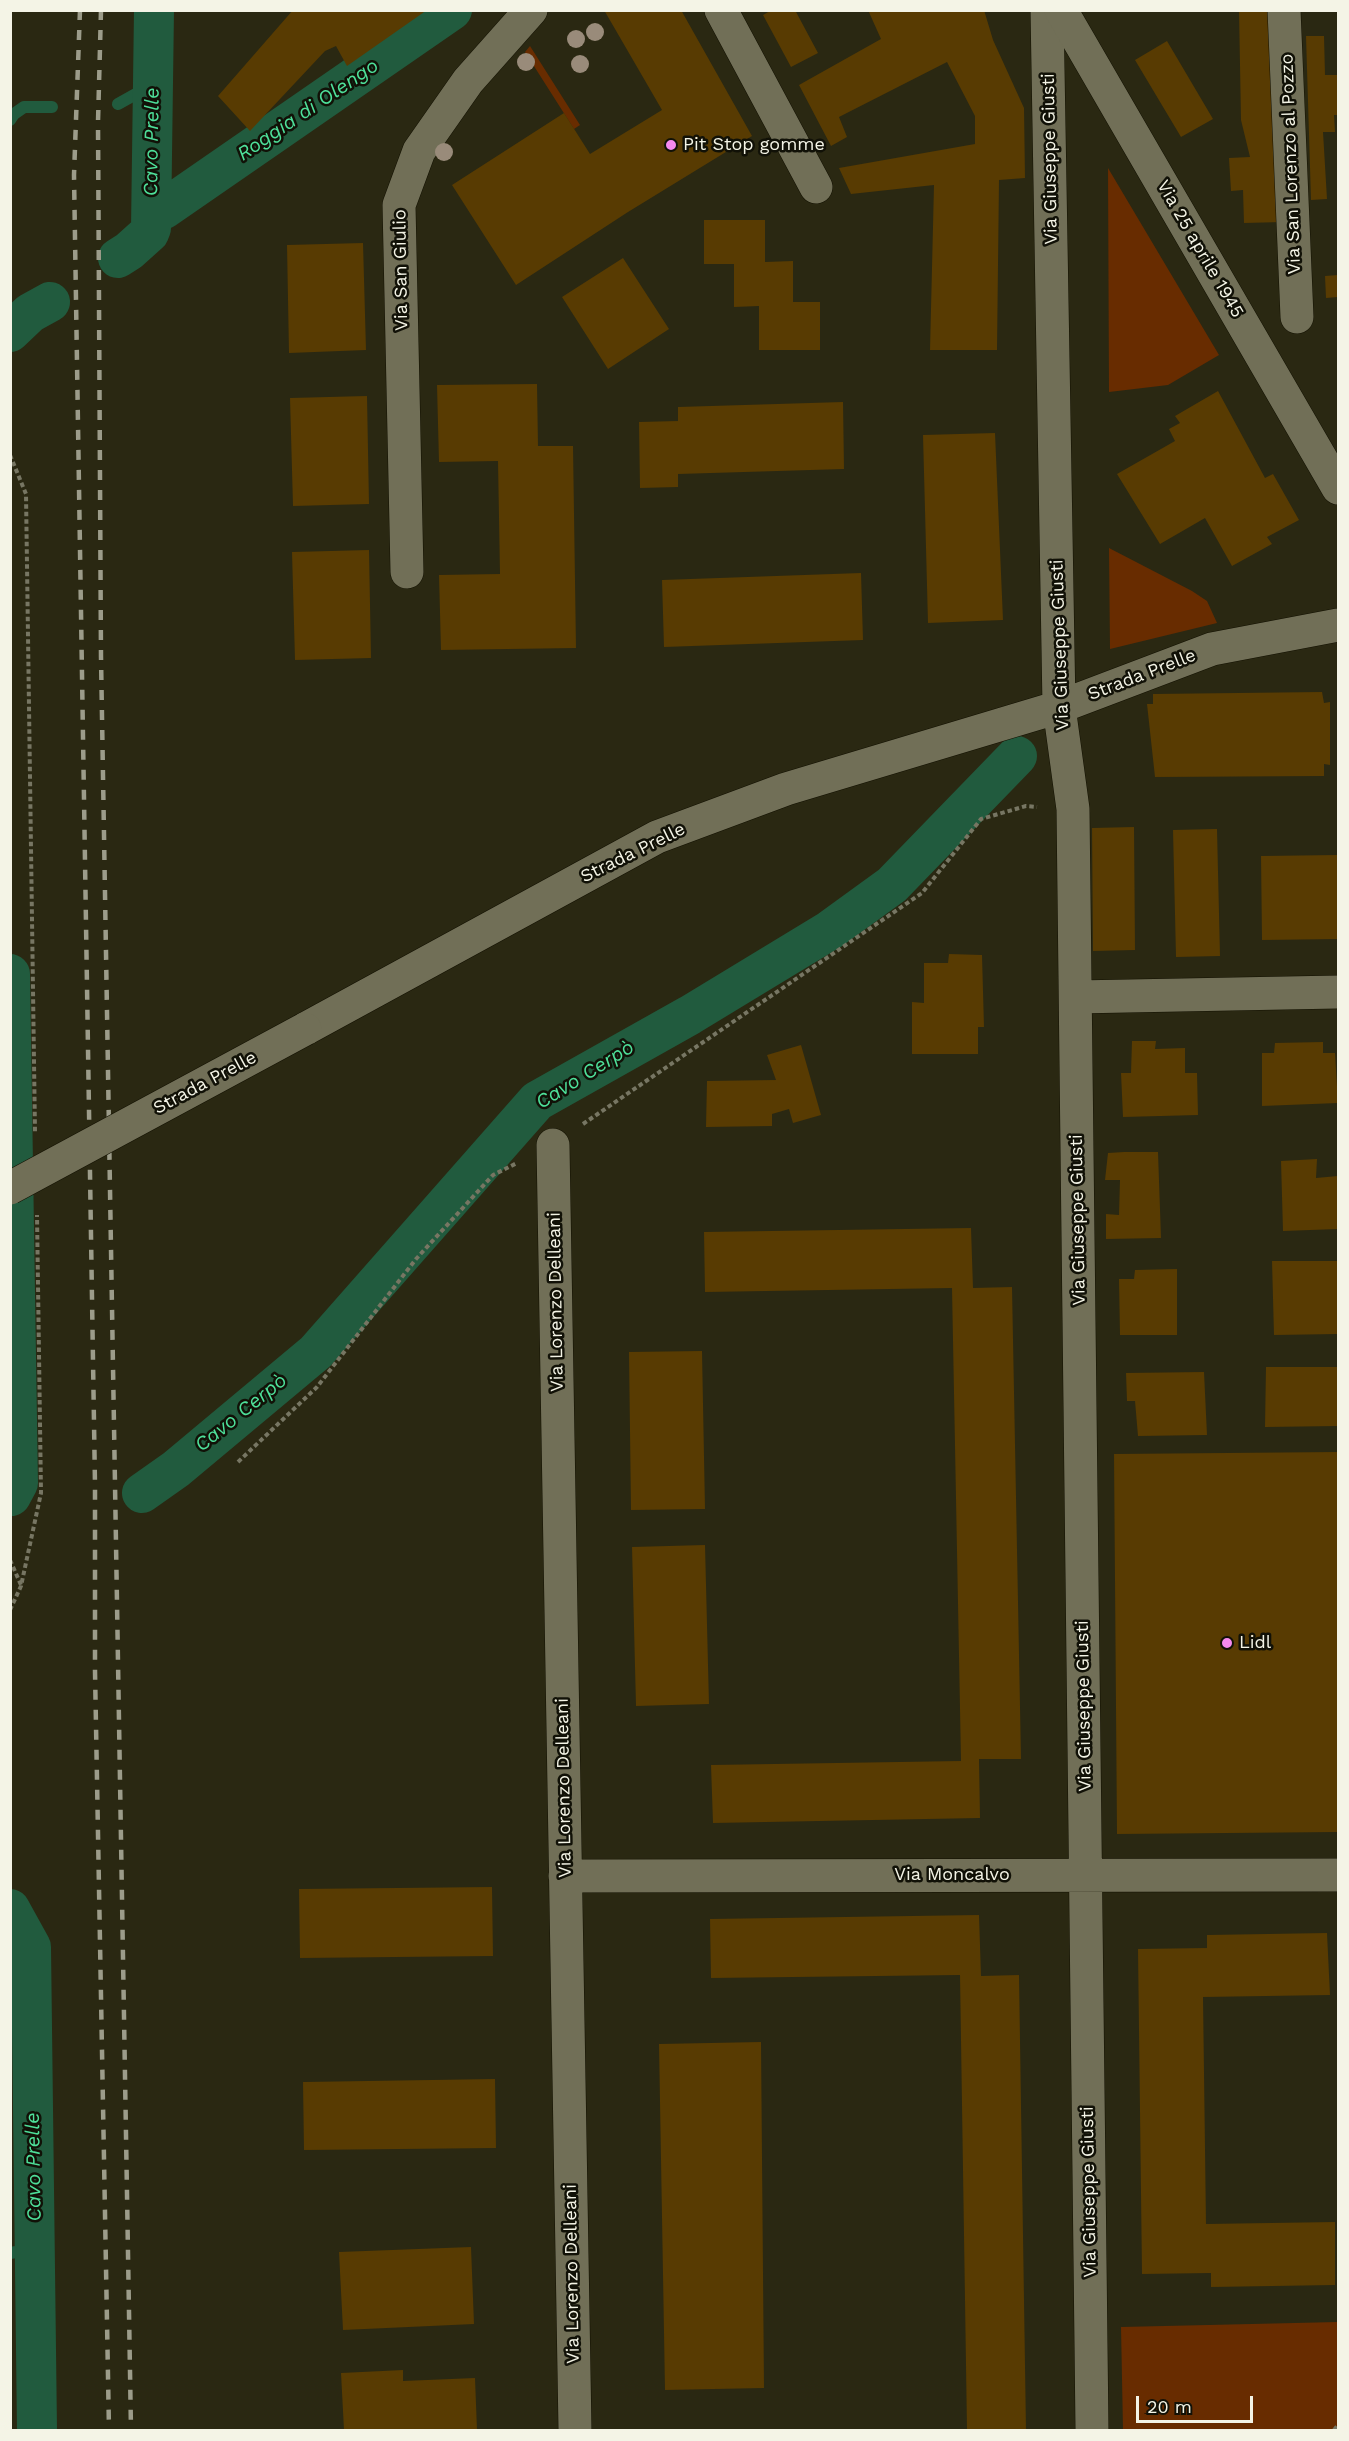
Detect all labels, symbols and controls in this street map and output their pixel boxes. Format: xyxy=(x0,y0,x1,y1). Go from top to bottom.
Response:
street label: Via San Lorenzo al Pozzo xyxy=(1276,53,1306,275)
water label: Roggia di Olengo xyxy=(233,54,383,166)
street label: Via Giuseppe Giusti xyxy=(1038,73,1062,245)
water label: Cavo Prelle xyxy=(139,87,165,197)
place label: Pit Stop gomme xyxy=(683,134,825,156)
marker: Pit Stop gomme xyxy=(664,138,678,152)
street label: Via 25 aprile 1945 xyxy=(1152,176,1248,322)
street label: Via San Giulio xyxy=(389,209,413,331)
street label: Via Giuseppe Giusti xyxy=(1046,559,1074,731)
street label: Strada Prelle xyxy=(1085,645,1199,705)
street label: Strada Prelle xyxy=(577,818,689,888)
water label: Cavo Cerpò xyxy=(531,1035,639,1115)
street label: Strada Prelle xyxy=(150,1047,260,1119)
street label: Via Giuseppe Giusti xyxy=(1066,1134,1090,1306)
street label: Via Lorenzo Delleani xyxy=(544,1212,568,1392)
water label: Cavo Cerpò xyxy=(190,1369,292,1457)
street label: Via Giuseppe Giusti xyxy=(1072,1620,1096,1792)
place label: Lidl xyxy=(1239,1632,1271,1654)
marker: Lidl xyxy=(1220,1636,1234,1650)
street label: Via Lorenzo Delleani xyxy=(552,1698,576,1878)
street label: Via Moncalvo xyxy=(894,1864,1010,1886)
street label: Via Giuseppe Giusti xyxy=(1077,2106,1101,2278)
water label: Cavo Prelle xyxy=(21,2112,47,2222)
street label: Via Lorenzo Delleani xyxy=(560,2184,584,2364)
scale bar xyxy=(1139,2384,1256,2422)
text: 20 m xyxy=(1147,2396,1192,2417)

